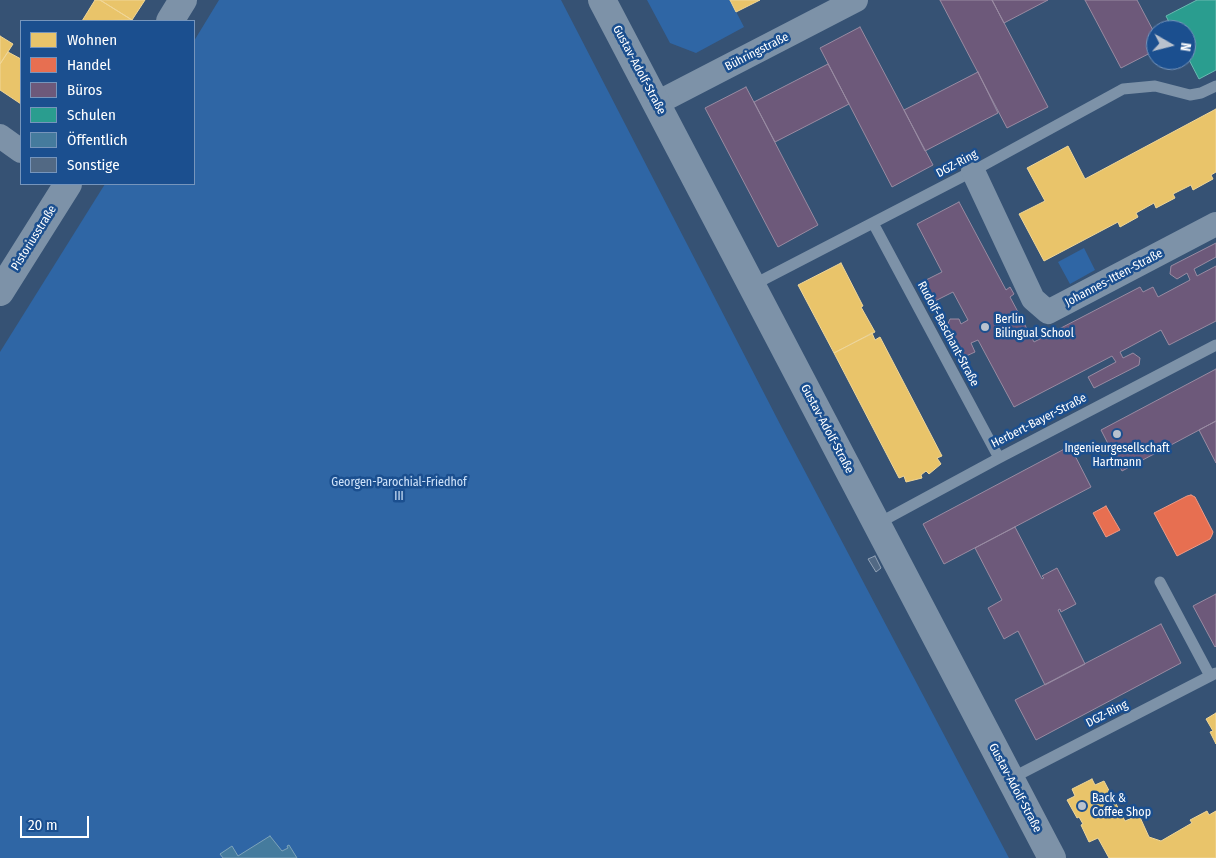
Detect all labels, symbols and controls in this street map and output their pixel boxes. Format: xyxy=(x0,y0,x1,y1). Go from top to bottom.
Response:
legend xyxy=(20,20,195,185)
north arrow xyxy=(1146,20,1196,70)
street label: Gustav-Adolf-Straße xyxy=(609,23,669,117)
street label: Bühringstraße xyxy=(723,30,791,74)
text: Wohnen xyxy=(67,31,117,49)
text: N xyxy=(1176,42,1194,52)
text: Handel xyxy=(67,56,111,74)
text: Büros xyxy=(67,81,102,99)
text: Schulen xyxy=(67,106,116,124)
text: Öffentlich xyxy=(67,131,128,149)
street label: DGZ-Ring xyxy=(934,147,980,181)
text: Sonstige xyxy=(67,156,120,174)
street label: Pistoriusstraße xyxy=(8,203,60,273)
street label: Johannes-Itten-Straße xyxy=(1063,246,1165,310)
street label: Rudolf-Baschant-Straße xyxy=(914,279,982,389)
place label: Berlin Bilingual School xyxy=(995,313,1074,341)
marker: Berlin Bilingual School xyxy=(979,321,991,333)
street label: Gustav-Adolf-Straße xyxy=(797,382,857,476)
street label: Herbert-Bayer-Straße xyxy=(989,391,1089,451)
marker: Ingenieurgesellschaft Hartmann xyxy=(1111,428,1123,440)
place label: Ingenieurgesellschaft Hartmann xyxy=(1064,442,1170,470)
park label: Georgen-Parochial-Friedhof III xyxy=(331,476,467,504)
street label: DGZ-Ring xyxy=(1084,697,1130,731)
street label: Gustav-Adolf-Straße xyxy=(985,741,1045,835)
place label: Back & Coffee Shop xyxy=(1092,792,1151,820)
marker: Back & Coffee Shop xyxy=(1076,800,1088,812)
scale bar xyxy=(22,806,91,838)
text: 20 m xyxy=(28,816,58,834)

